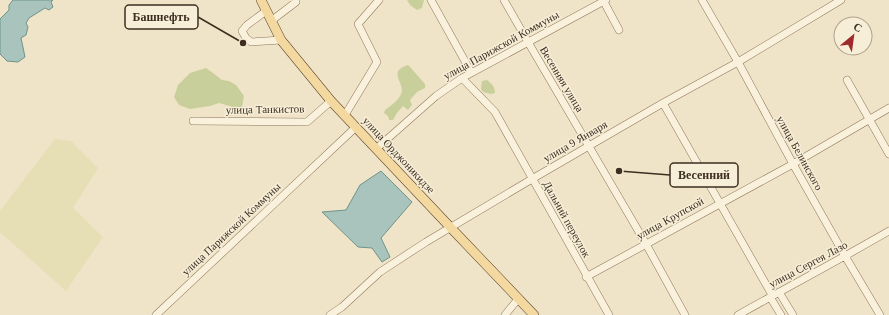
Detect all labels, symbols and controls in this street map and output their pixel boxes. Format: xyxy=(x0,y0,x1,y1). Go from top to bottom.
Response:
callout: Башнефть xyxy=(125,5,198,29)
street label: улица Парижской Коммуны xyxy=(441,8,561,82)
text: Башнефть xyxy=(133,10,190,24)
north arrow xyxy=(833,16,873,56)
text: С xyxy=(851,20,864,34)
street label: Весенняя улица xyxy=(538,44,586,114)
street label: улица Танкистов xyxy=(226,102,304,116)
street label: улица Орджоникидзе xyxy=(361,114,437,196)
street label: улица Белинского xyxy=(775,114,826,193)
street label: улица 9 Января xyxy=(541,118,609,164)
callout: Весенний xyxy=(670,163,738,187)
text: Весенний xyxy=(678,168,730,182)
street label: Дальний переулок xyxy=(541,179,593,260)
street label: улица Парижской Коммуны xyxy=(179,180,283,278)
street label: улица Крупской xyxy=(634,195,706,241)
street label: улица Сергея Лазо xyxy=(767,238,850,290)

